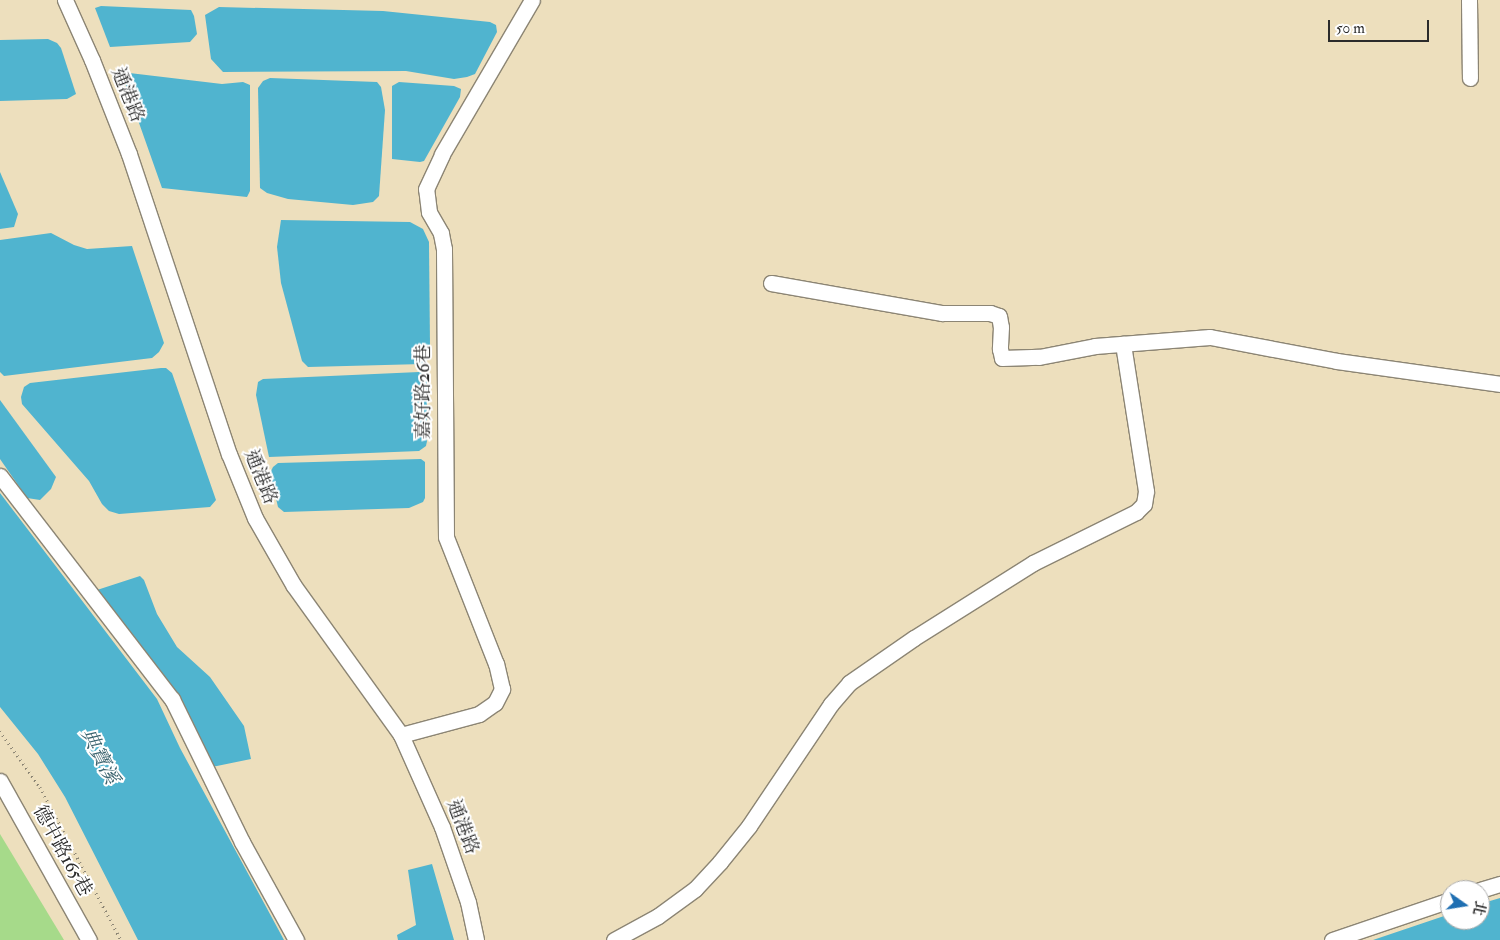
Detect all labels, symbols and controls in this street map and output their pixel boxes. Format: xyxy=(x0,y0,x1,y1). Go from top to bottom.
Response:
scale bar xyxy=(1330,10,1431,42)
text: 50 m xyxy=(1336,19,1365,38)
street label: 通港路 xyxy=(106,64,148,126)
street label: 嘉好路26巷 xyxy=(413,344,435,440)
street label: 通港路 xyxy=(239,446,281,508)
water label: 典寶溪 xyxy=(76,724,124,788)
street label: 通港路 xyxy=(441,796,483,858)
street label: 德中路165巷 xyxy=(28,801,96,901)
north arrow xyxy=(1440,880,1490,930)
text: 北 xyxy=(1469,900,1489,917)

